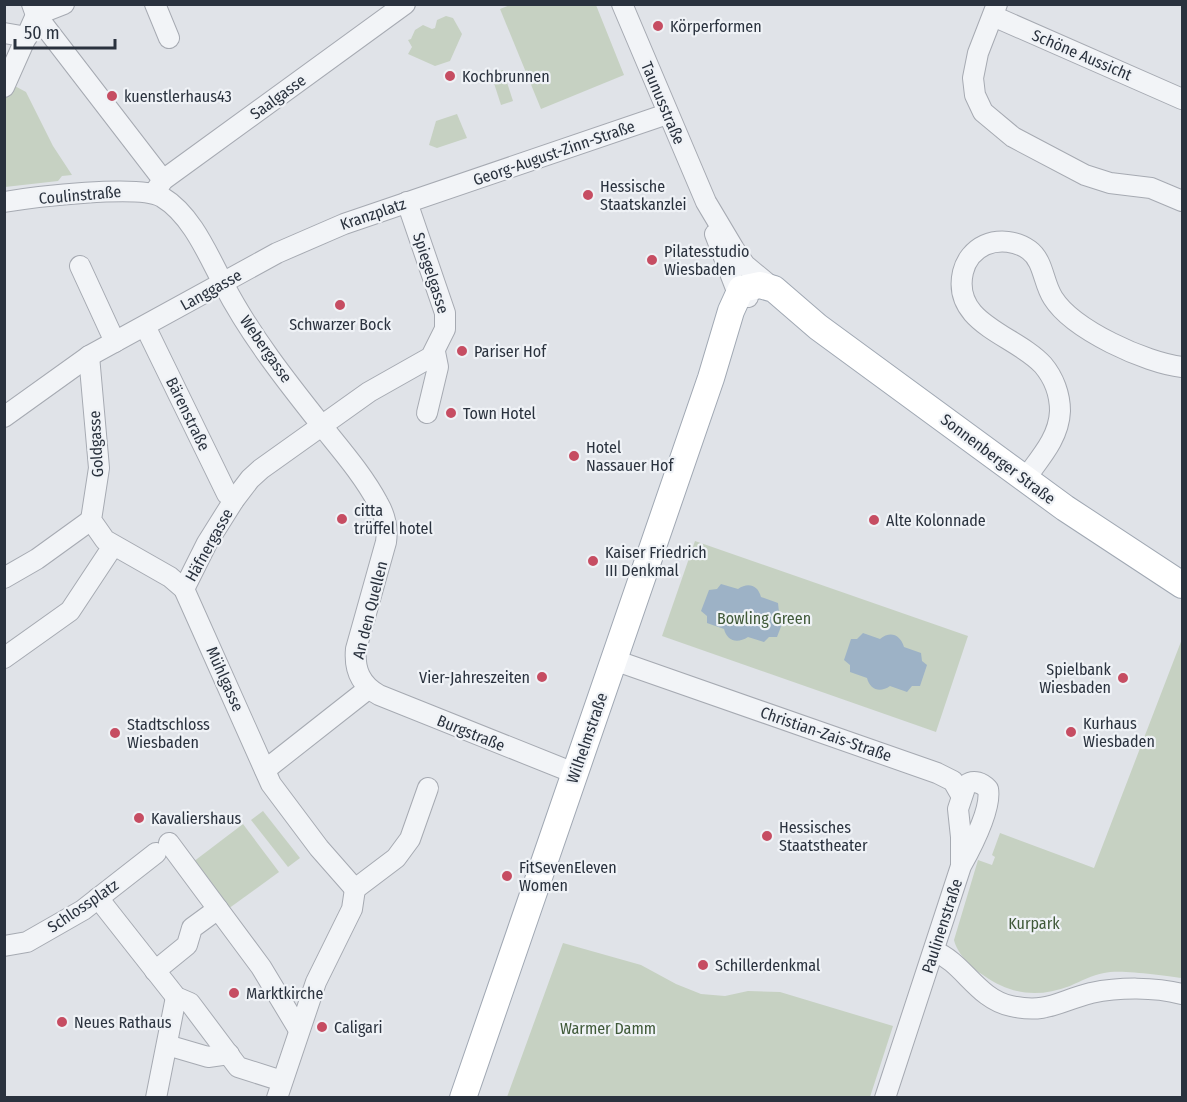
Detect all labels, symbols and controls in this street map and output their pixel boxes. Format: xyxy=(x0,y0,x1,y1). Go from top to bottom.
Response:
scale bar xyxy=(15,12,116,50)
place label: Körperformen xyxy=(670,17,762,36)
marker: Körperformen xyxy=(651,19,665,33)
text: 50 m xyxy=(24,22,60,44)
street label: Schöne Aussicht xyxy=(1029,25,1135,85)
street label: Taunusstraße xyxy=(637,59,689,147)
place label: Kochbrunnen xyxy=(462,67,550,86)
marker: Kochbrunnen xyxy=(443,69,457,83)
street label: Saalgasse xyxy=(247,70,310,123)
place label: kuenstlerhaus43 xyxy=(124,87,232,106)
marker: kuenstlerhaus43 xyxy=(105,89,119,103)
street label: Georg-August-Zinn-Straße xyxy=(471,116,637,190)
place label: Hessische Staatskanzlei xyxy=(600,177,687,214)
street label: Coulinstraße xyxy=(38,182,122,208)
marker: Hessische Staatskanzlei xyxy=(581,188,595,202)
street label: Kranzplatz xyxy=(338,194,408,234)
street label: Spiegelgasse xyxy=(409,230,453,316)
place label: Pilatesstudio Wiesbaden xyxy=(664,242,749,279)
marker: Pilatesstudio Wiesbaden xyxy=(645,253,659,267)
street label: Langgasse xyxy=(177,265,245,315)
marker: Schwarzer Bock xyxy=(333,298,347,312)
street label: Webergasse xyxy=(236,312,296,386)
place label: Schwarzer Bock xyxy=(289,315,391,334)
place label: Pariser Hof xyxy=(474,342,547,361)
marker: Pariser Hof xyxy=(455,344,469,358)
street label: Bärenstraße xyxy=(162,374,214,454)
place label: Town Hotel xyxy=(463,404,536,423)
marker: Town Hotel xyxy=(444,406,458,420)
street label: Goldgasse xyxy=(85,410,107,478)
street label: Sonnenberger Straße xyxy=(937,410,1059,508)
place label: Hotel Nassauer Hof xyxy=(586,438,674,475)
marker: Hotel Nassauer Hof xyxy=(567,449,581,463)
place label: citta trüffel hotel xyxy=(354,501,433,538)
street label: Häfnergasse xyxy=(181,505,237,585)
place label: Alte Kolonnade xyxy=(886,511,986,530)
marker: citta trüffel hotel xyxy=(335,512,349,526)
marker: Alte Kolonnade xyxy=(867,513,881,527)
place label: Kaiser Friedrich III Denkmal xyxy=(605,543,707,580)
marker: Kaiser Friedrich III Denkmal xyxy=(586,554,600,568)
street label: An den Quellen xyxy=(349,559,391,661)
park label: Bowling Green xyxy=(717,609,811,628)
street label: Mühlgasse xyxy=(202,644,248,714)
place label: Spielbank Wiesbaden xyxy=(1039,660,1112,697)
place label: Vier-Jahreszeiten xyxy=(419,668,530,687)
marker: Vier-Jahreszeiten xyxy=(535,670,549,684)
marker: Spielbank Wiesbaden xyxy=(1116,671,1130,685)
street label: Wilhelmstraße xyxy=(563,690,611,786)
street label: Christian-Zais-Straße xyxy=(758,703,894,765)
street label: Burgstraße xyxy=(434,711,508,755)
place label: Kurhaus Wiesbaden xyxy=(1083,714,1155,751)
place label: Stadtschloss Wiesbaden xyxy=(127,715,210,752)
marker: Kurhaus Wiesbaden xyxy=(1064,725,1078,739)
marker: Stadtschloss Wiesbaden xyxy=(108,726,122,740)
place label: Kavaliershaus xyxy=(151,809,242,828)
marker: Kavaliershaus xyxy=(132,811,146,825)
place label: Hessisches Staatstheater xyxy=(779,818,868,855)
marker: Hessisches Staatstheater xyxy=(760,829,774,843)
place label: FitSevenEleven Women xyxy=(519,858,617,895)
marker: FitSevenEleven Women xyxy=(500,869,514,883)
street label: Schlossplatz xyxy=(44,875,122,937)
street label: Paulinenstraße xyxy=(918,876,966,976)
park label: Kurpark xyxy=(1008,914,1060,933)
place label: Schillerdenkmal xyxy=(715,956,820,975)
marker: Schillerdenkmal xyxy=(696,958,710,972)
place label: Marktkirche xyxy=(246,984,323,1003)
marker: Marktkirche xyxy=(227,986,241,1000)
place label: Neues Rathaus xyxy=(74,1013,172,1032)
marker: Neues Rathaus xyxy=(55,1015,69,1029)
place label: Caligari xyxy=(334,1018,383,1037)
park label: Warmer Damm xyxy=(560,1019,656,1038)
marker: Caligari xyxy=(315,1020,329,1034)

